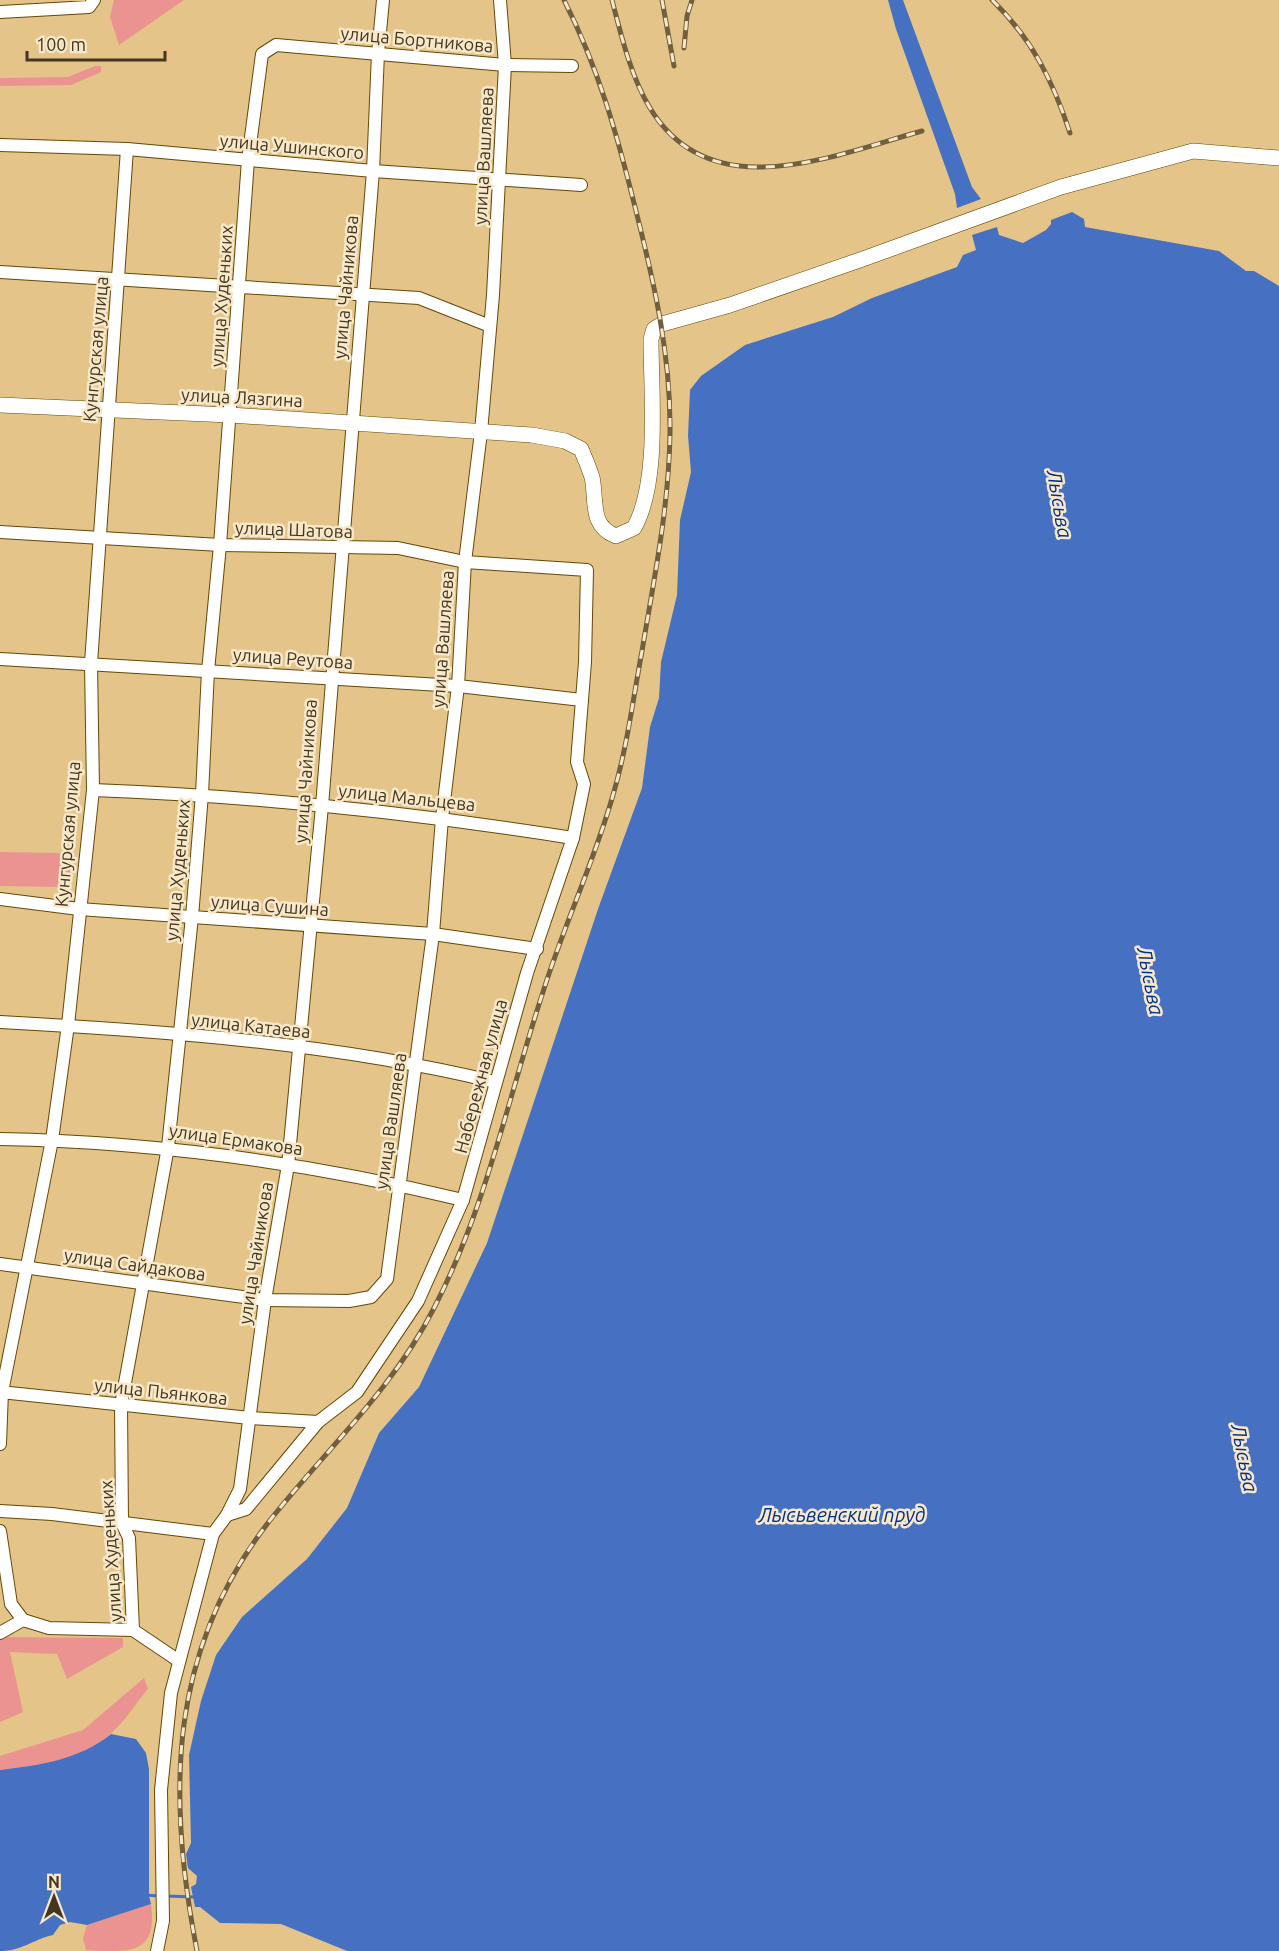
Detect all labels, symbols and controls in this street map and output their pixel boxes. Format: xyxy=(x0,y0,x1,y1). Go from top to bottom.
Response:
street label: улица Бортникова xyxy=(340,22,494,56)
scale bar xyxy=(27,24,165,62)
text: 100 m xyxy=(36,34,86,54)
street label: улица Вашляева xyxy=(469,87,497,225)
street label: улица Ушинского xyxy=(219,130,365,162)
street label: улица Чайникова xyxy=(329,214,361,360)
street label: улица Худеньких xyxy=(206,224,236,368)
street label: Кунгурская улица xyxy=(79,275,111,423)
street label: улица Лязгина xyxy=(181,384,303,410)
water label: Лысьва xyxy=(1043,467,1077,540)
street label: улица Шатова xyxy=(235,517,353,541)
street label: улица Вашляева xyxy=(427,569,457,709)
street label: улица Реутова xyxy=(232,644,354,672)
street label: улица Чайникова xyxy=(290,698,320,844)
street label: Кунгурская улица xyxy=(51,760,83,908)
street label: улица Мальцева xyxy=(337,780,477,814)
street label: улица Худеньких xyxy=(161,798,193,942)
street label: улица Сушина xyxy=(210,891,330,919)
water label: Лысьва xyxy=(1133,944,1169,1017)
street label: Набережная улица xyxy=(450,997,510,1155)
street label: улица Катаева xyxy=(190,1009,312,1041)
street label: улица Вашляева xyxy=(370,1051,410,1191)
street label: улица Ермакова xyxy=(168,1120,304,1158)
street label: улица Чайникова xyxy=(234,1180,276,1326)
street label: улица Сайдакова xyxy=(63,1244,207,1284)
street label: улица Пьянкова xyxy=(93,1374,229,1408)
water label: Лысьва xyxy=(1227,1421,1263,1494)
street label: улица Худеньких xyxy=(95,1479,125,1623)
water label: Лысьвенский пруд xyxy=(758,1503,925,1526)
north arrow xyxy=(24,1867,84,1927)
text: N xyxy=(48,1873,60,1891)

